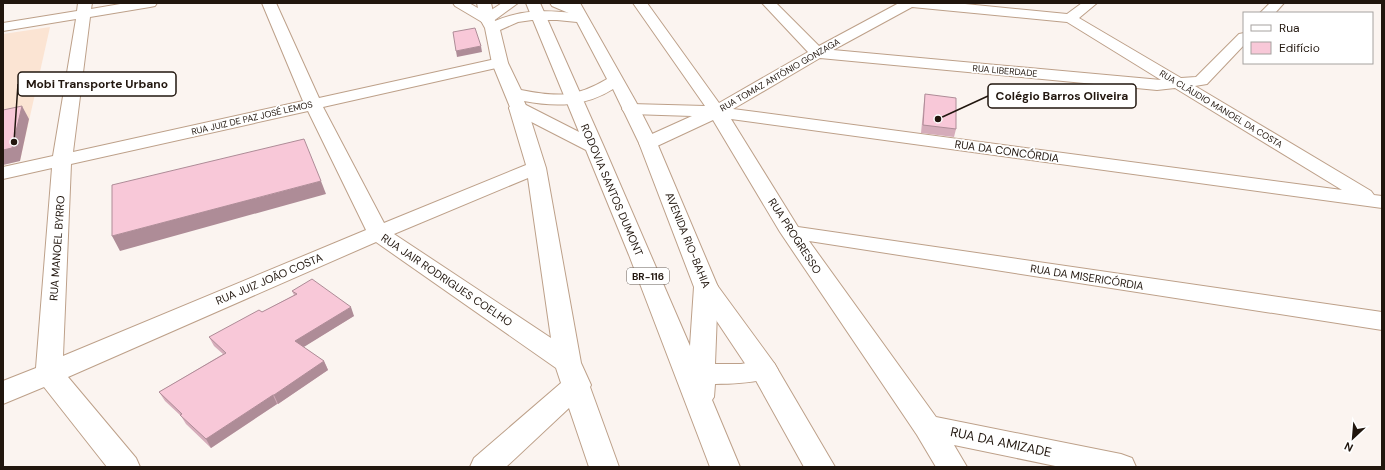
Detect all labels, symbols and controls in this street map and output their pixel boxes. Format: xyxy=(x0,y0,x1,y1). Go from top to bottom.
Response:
legend xyxy=(1243,12,1373,64)
text: Rua xyxy=(1279,20,1300,36)
street label: RUA TOMAZ ANTÔNIO GONZAGA xyxy=(718,36,842,114)
text: Edifício xyxy=(1279,40,1320,56)
street label: RUA LIBERDADE xyxy=(972,62,1038,80)
street label: RUA CLÁUDIO MANOEL DA COSTA xyxy=(1157,67,1285,151)
callout: Mobi Transporte Urbano xyxy=(18,72,176,96)
text: Mobi Transporte Urbano xyxy=(26,76,168,92)
callout: Colégio Barros Oliveira xyxy=(988,84,1136,108)
text: Colégio Barros Oliveira xyxy=(996,88,1128,104)
street label: RUA JUIZ DE PAZ JOSÉ LEMOS xyxy=(190,97,314,138)
street label: RODOVIA SANTOS DUMONT xyxy=(578,122,646,258)
street label: RUA DA CONCÓRDIA xyxy=(954,137,1060,165)
street label: AVENIDA RIO-BAHIA xyxy=(662,190,714,290)
street label: RUA MANOEL BYRRO xyxy=(46,195,68,301)
street label: RUA PROGRESSO xyxy=(765,196,825,276)
street label: RUA JAIR RODRIGUES COELHO xyxy=(379,231,515,329)
street label: RUA JUIZ JOÃO COSTA xyxy=(213,250,325,308)
street label: RUA DA MISERICÓRDIA xyxy=(1029,261,1145,293)
road number: BR-116 xyxy=(627,268,669,284)
north arrow xyxy=(1333,418,1373,458)
street label: RUA DA AMIZADE xyxy=(949,423,1053,461)
text: N xyxy=(1342,439,1355,455)

